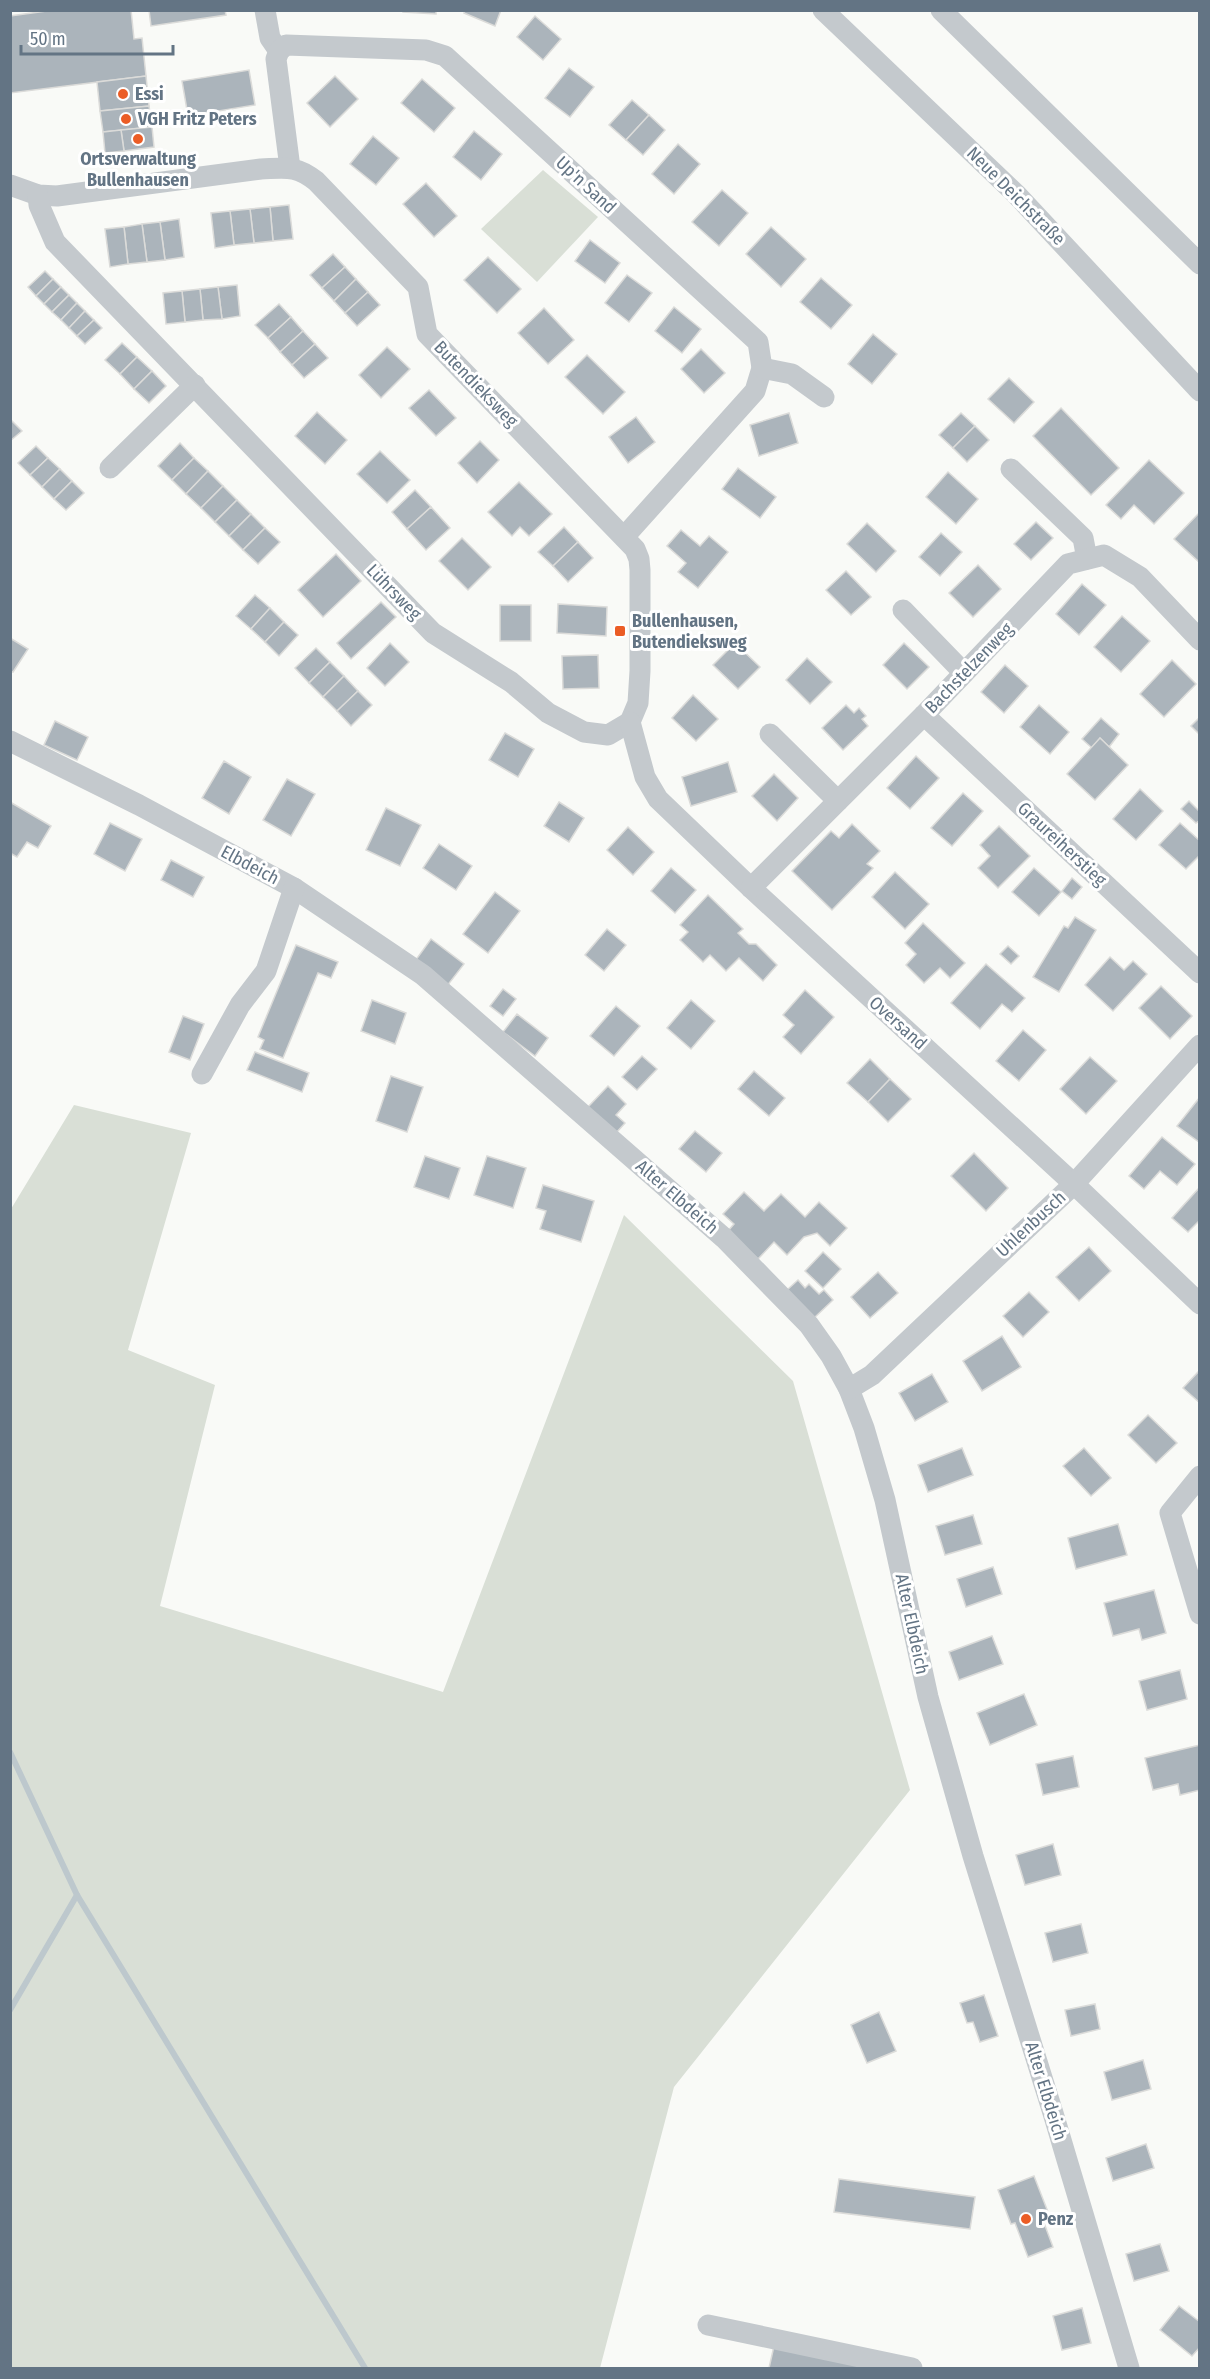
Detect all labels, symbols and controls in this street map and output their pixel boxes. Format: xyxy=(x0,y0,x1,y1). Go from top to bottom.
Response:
scale bar xyxy=(21,18,172,56)
text: 50 m xyxy=(30,28,66,50)
place label: Essi xyxy=(135,83,164,105)
marker: Essi xyxy=(116,87,130,101)
place label: VGH Fritz Peters xyxy=(137,108,257,130)
marker: VGH Fritz Peters xyxy=(119,112,133,126)
marker: Ortsverwaltung Bullenhausen xyxy=(131,132,145,146)
street label: Neue Deichstraße xyxy=(962,142,1070,250)
place label: Ortsverwaltung Bullenhausen xyxy=(80,148,196,191)
street label: Up'n Sand xyxy=(551,152,621,218)
street label: Butendieksweg xyxy=(429,336,523,432)
street label: Lührsweg xyxy=(362,559,426,625)
place label: Bullenhausen, Butendieksweg xyxy=(632,610,747,653)
street label: Bachstelzenweg xyxy=(920,618,1018,718)
marker: Bullenhausen, Butendieksweg xyxy=(613,624,627,638)
street label: Graureiherstieg xyxy=(1013,797,1111,891)
street label: Elbdeich xyxy=(217,841,283,889)
street label: Oversand xyxy=(865,992,931,1054)
street label: Alter Elbdeich xyxy=(631,1155,723,1239)
street label: Uhlenbusch xyxy=(992,1186,1070,1262)
street label: Alter Elbdeich xyxy=(891,1572,933,1676)
street label: Alter Elbdeich xyxy=(1021,2039,1071,2143)
place label: Penz xyxy=(1038,2208,1074,2230)
marker: Penz xyxy=(1019,2212,1033,2226)

